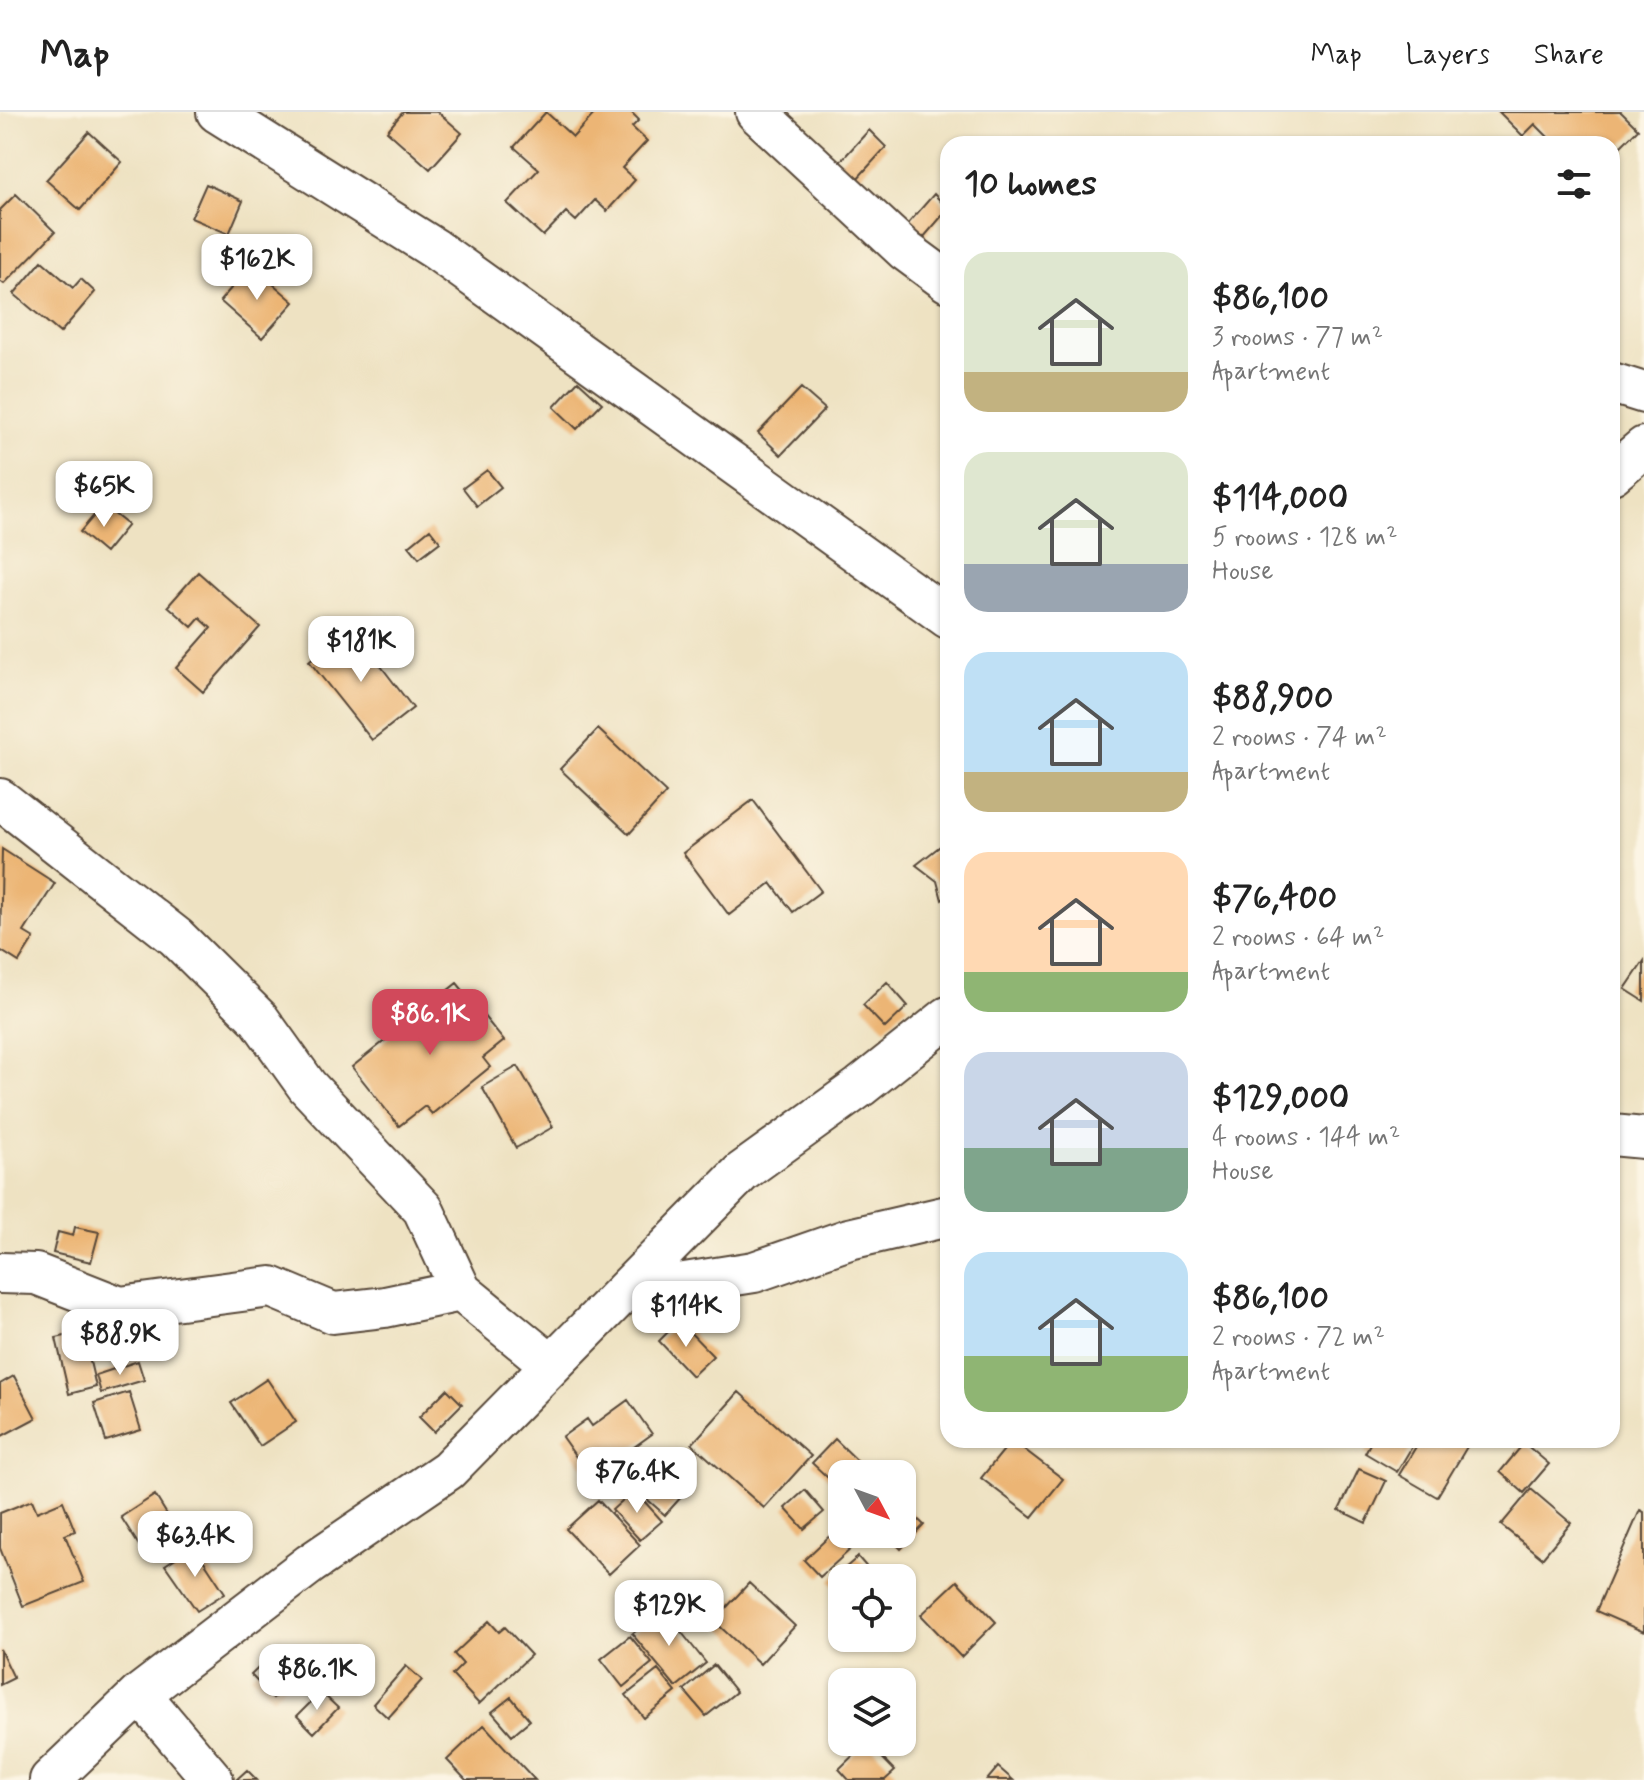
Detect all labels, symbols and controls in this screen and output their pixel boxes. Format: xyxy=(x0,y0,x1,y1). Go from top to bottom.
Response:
text: Map xyxy=(40,31,110,80)
text: Map xyxy=(1311,37,1362,74)
text: Layers xyxy=(1406,37,1490,74)
text: Share xyxy=(1534,37,1604,74)
text: 10 homes xyxy=(964,162,1097,207)
icon: filters xyxy=(1552,162,1596,206)
pin: $162K xyxy=(201,234,313,302)
text: $162K xyxy=(219,243,295,277)
text: $86,100 xyxy=(1212,276,1329,321)
icon: home xyxy=(1028,284,1124,380)
text: 3 rooms · 77 m² xyxy=(1212,321,1383,355)
text: Apartment xyxy=(1212,355,1330,389)
pin: $65K xyxy=(57,461,151,529)
text: $65K xyxy=(74,470,134,504)
text: $114,000 xyxy=(1212,476,1348,521)
icon: home xyxy=(1028,484,1124,580)
text: 5 rooms · 128 m² xyxy=(1212,521,1397,555)
text: House xyxy=(1212,555,1273,589)
pin: $181K xyxy=(305,616,417,684)
text: $181K xyxy=(326,625,396,659)
text: $88,900 xyxy=(1212,676,1334,721)
icon: home xyxy=(1028,684,1124,780)
text: 2 rooms · 74 m² xyxy=(1212,721,1387,755)
text: Apartment xyxy=(1212,755,1330,789)
text: $76,400 xyxy=(1212,876,1337,921)
icon: home xyxy=(1028,884,1124,980)
text: 2 rooms · 64 m² xyxy=(1212,921,1384,955)
text: Apartment xyxy=(1212,955,1330,989)
pin: $86.1K xyxy=(365,989,495,1057)
text: $86.1K xyxy=(390,998,470,1032)
text: $129,000 xyxy=(1212,1076,1349,1121)
icon: home xyxy=(1028,1084,1124,1180)
text: 4 rooms · 144 m² xyxy=(1212,1121,1400,1155)
text: House xyxy=(1212,1155,1273,1189)
text: $86,100 xyxy=(1212,1276,1329,1321)
pin: $114K xyxy=(630,1281,742,1349)
icon: home xyxy=(1028,1284,1124,1380)
text: $114K xyxy=(650,1290,722,1324)
pin: $88.9K xyxy=(55,1309,185,1377)
text: $88.9K xyxy=(80,1318,160,1352)
text: 2 rooms · 72 m² xyxy=(1212,1321,1385,1355)
text: Apartment xyxy=(1212,1355,1330,1389)
pin: $76.4K xyxy=(572,1447,702,1515)
text: $76.4K xyxy=(595,1456,679,1490)
north arrow xyxy=(828,1460,916,1548)
map controls xyxy=(828,1460,916,1756)
pin: $63.4K xyxy=(130,1511,260,1579)
text: $63.4K xyxy=(156,1520,234,1554)
button: locate xyxy=(828,1564,916,1652)
pin: $129K xyxy=(613,1580,725,1648)
text: $129K xyxy=(633,1589,705,1623)
pin: $86.1K xyxy=(252,1644,382,1712)
text: $86.1K xyxy=(277,1653,357,1687)
button: layers xyxy=(828,1668,916,1756)

